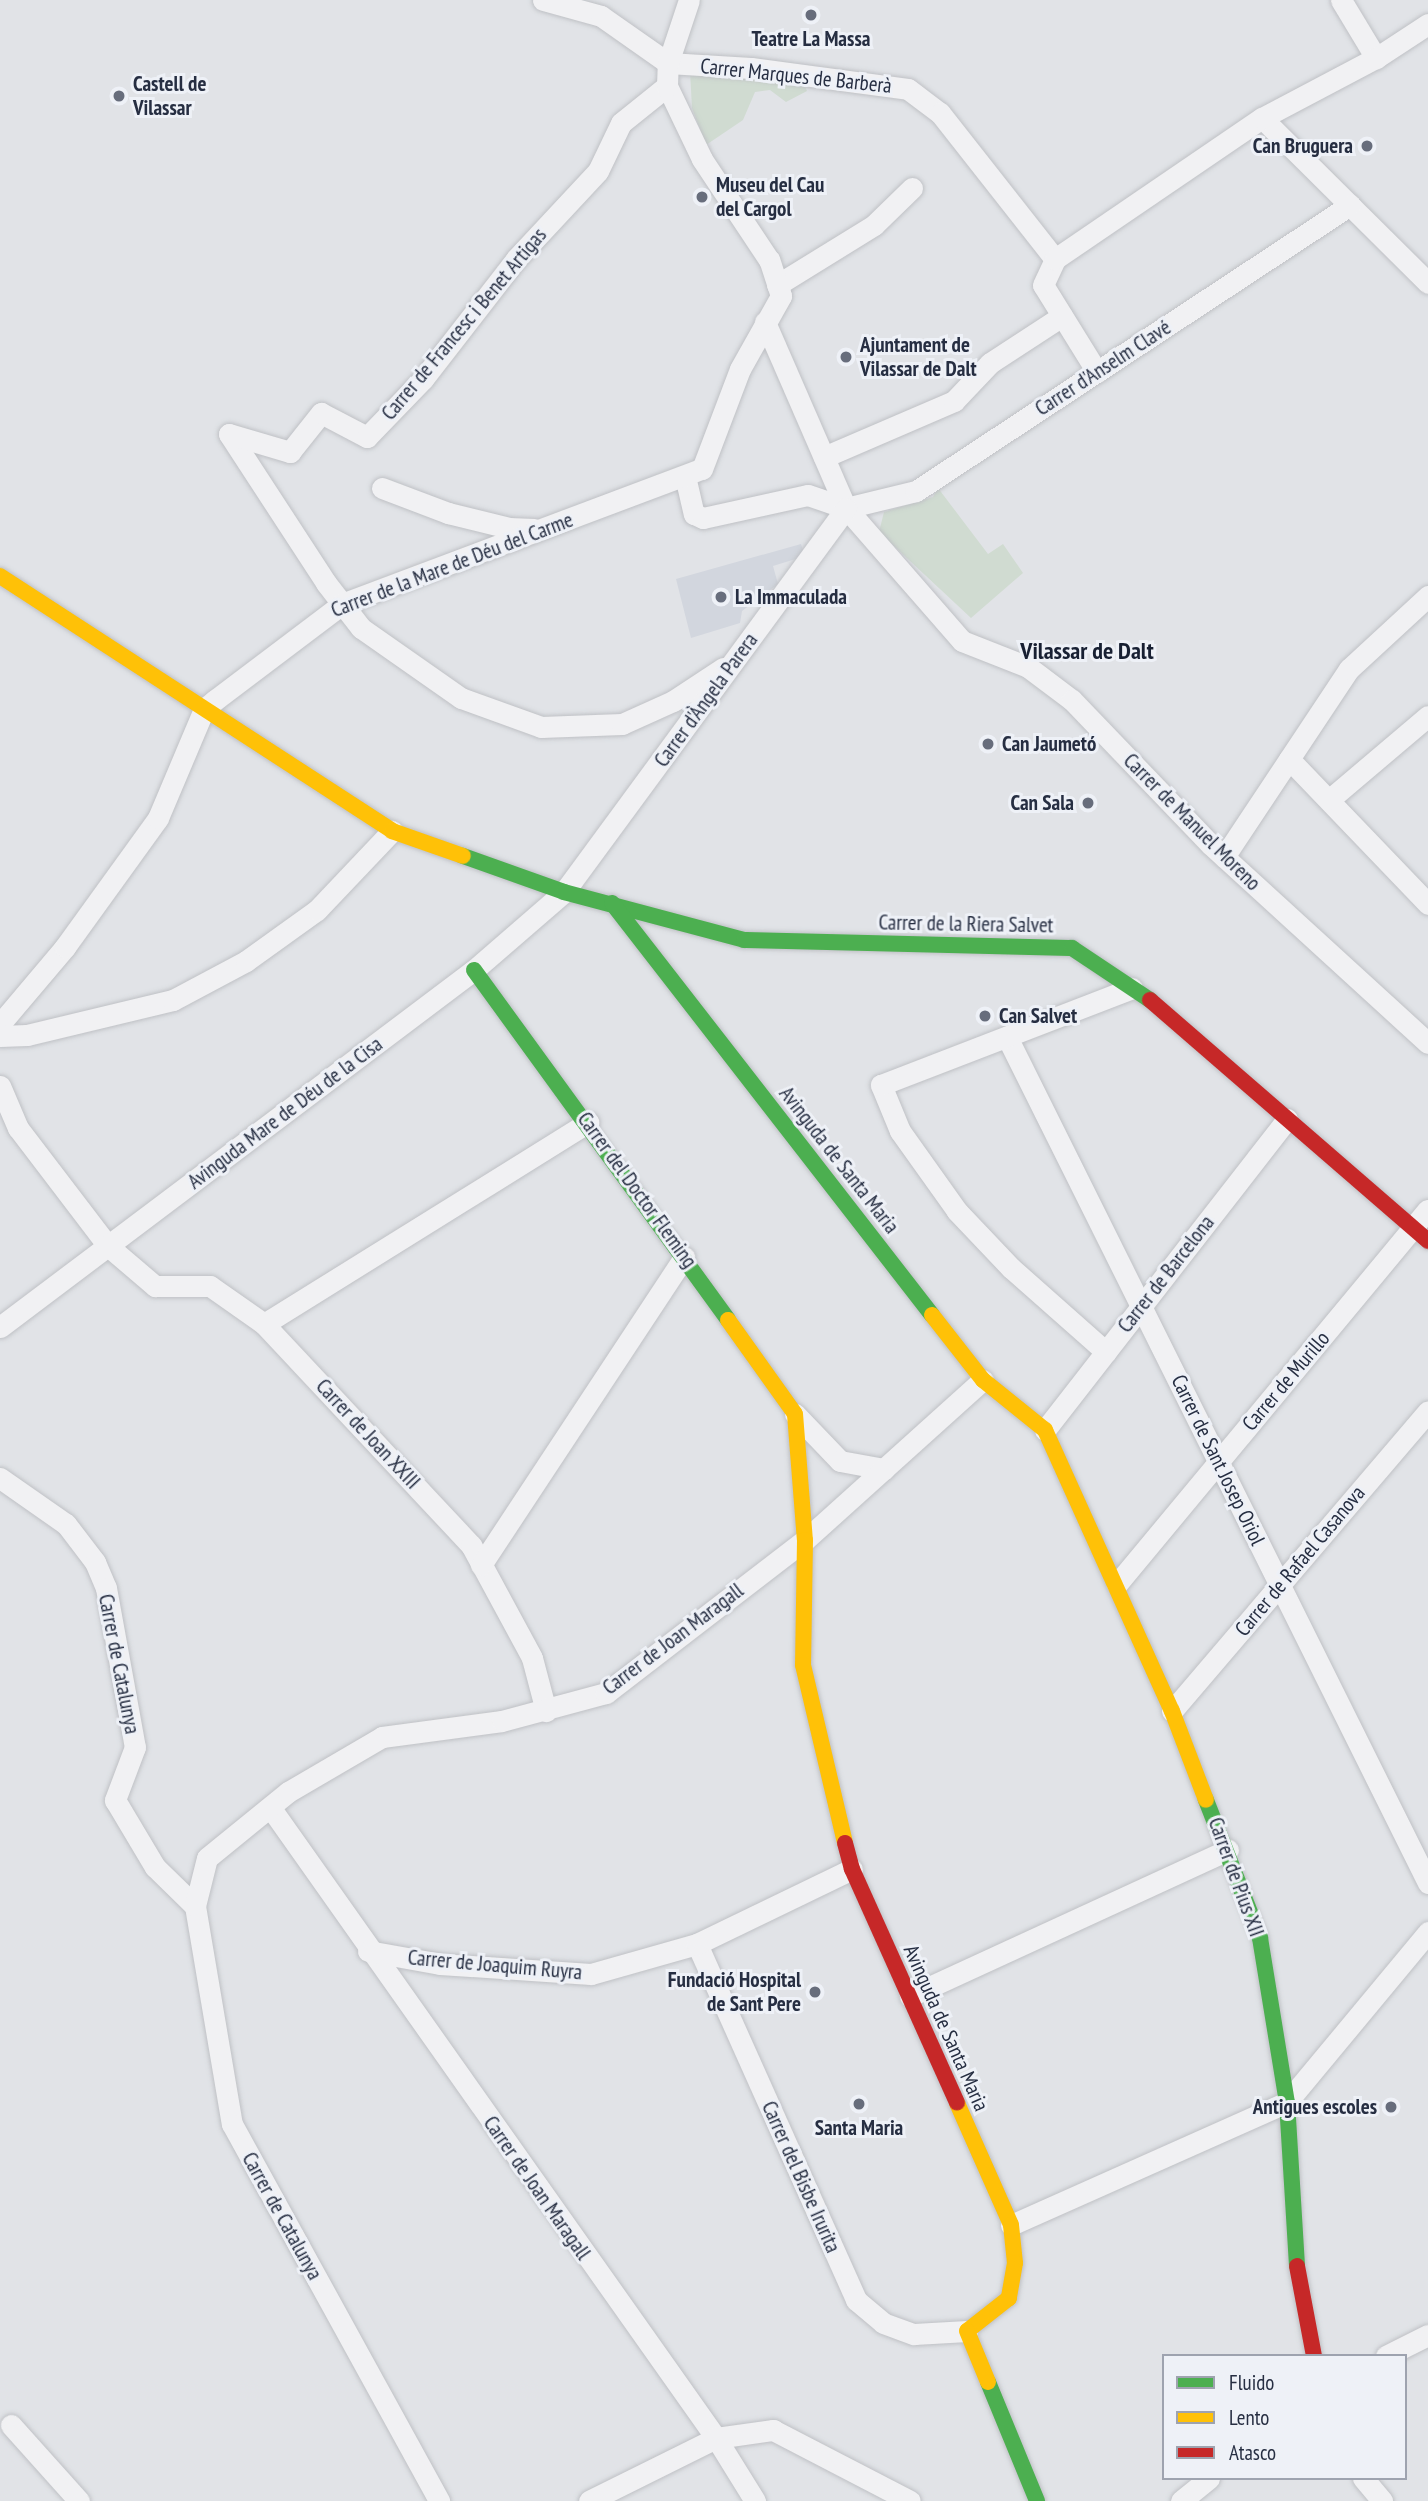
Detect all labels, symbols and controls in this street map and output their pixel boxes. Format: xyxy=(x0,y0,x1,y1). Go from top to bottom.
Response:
marker: Teatre La Massa xyxy=(803,7,819,23)
place label: Teatre La Massa xyxy=(752,26,870,52)
street label: Carrer Marques de Barberà xyxy=(699,53,893,99)
place label: Castell de Vilassar xyxy=(133,71,206,121)
marker: Castell de Vilassar xyxy=(111,88,127,104)
place label: Can Bruguera xyxy=(1253,133,1353,159)
marker: Can Bruguera xyxy=(1359,138,1375,154)
place label: Museu del Cau del Cargol xyxy=(716,172,825,222)
marker: Museu del Cau del Cargol xyxy=(694,189,710,205)
street label: Carrer de Francesc i Benet Artigas xyxy=(376,222,552,426)
street label: Carrer d'Anselm Clavé xyxy=(1030,315,1176,421)
place label: Ajuntament de Vilassar de Dalt xyxy=(860,332,977,382)
marker: Ajuntament de Vilassar de Dalt xyxy=(838,349,854,365)
street label: Carrer de la Mare de Déu del Carme xyxy=(327,507,577,623)
place label: La Immaculada xyxy=(735,584,847,610)
marker: La Immaculada xyxy=(713,589,729,605)
street label: Carrer d'Àngela Parera xyxy=(649,628,763,772)
district label: Vilassar de Dalt xyxy=(1020,637,1154,665)
place label: Can Jaumetó xyxy=(1002,731,1096,757)
marker: Can Jaumetó xyxy=(980,736,996,752)
street label: Carrer de Manuel Moreno xyxy=(1118,748,1266,896)
place label: Can Sala xyxy=(1010,790,1074,816)
marker: Can Sala xyxy=(1080,795,1096,811)
street label: Carrer de la Riera Salvet xyxy=(878,910,1054,938)
place label: Can Salvet xyxy=(999,1003,1077,1029)
marker: Can Salvet xyxy=(977,1008,993,1024)
street label: Avinguda Mare de Déu de la Cisa xyxy=(183,1032,387,1194)
street label: Avinguda de Santa Maria xyxy=(774,1082,904,1238)
street label: Carrer del Doctor Fleming xyxy=(572,1107,702,1273)
street label: Carrer de Barcelona xyxy=(1112,1210,1220,1338)
street label: Carrer de Murillo xyxy=(1237,1326,1335,1436)
street label: Carrer de Sant Josep Oriol xyxy=(1166,1371,1270,1549)
street label: Carrer de Joan XXIII xyxy=(310,1374,426,1494)
street label: Carrer de Rafael Casanova xyxy=(1230,1481,1370,1641)
street label: Carrer de Joan Maragall xyxy=(598,1578,748,1700)
street label: Carrer de Catalunya xyxy=(93,1592,145,1736)
street label: Carrer de Pius XII xyxy=(1203,1814,1269,1940)
street label: Avinguda de Santa Maria xyxy=(898,1941,994,2115)
street label: Carrer de Joaquim Ruyra xyxy=(407,1945,583,1985)
place label: Fundació Hospital de Sant Pere xyxy=(668,1967,801,2017)
marker: Fundació Hospital de Sant Pere xyxy=(807,1984,823,2000)
place label: Antigues escoles xyxy=(1253,2094,1377,2120)
marker: Santa Maria xyxy=(851,2096,867,2112)
street label: Carrer del Bisbe Irurita xyxy=(756,2097,846,2257)
marker: Antigues escoles xyxy=(1383,2099,1399,2115)
street label: Carrer de Joan Maragall xyxy=(478,2111,596,2265)
place label: Santa Maria xyxy=(815,2115,903,2141)
street label: Carrer de Catalunya xyxy=(237,2148,327,2284)
legend xyxy=(1162,2354,1407,2480)
text: Fluido xyxy=(1229,2369,1274,2396)
text: Lento xyxy=(1229,2404,1269,2431)
text: Atasco xyxy=(1229,2439,1276,2466)

